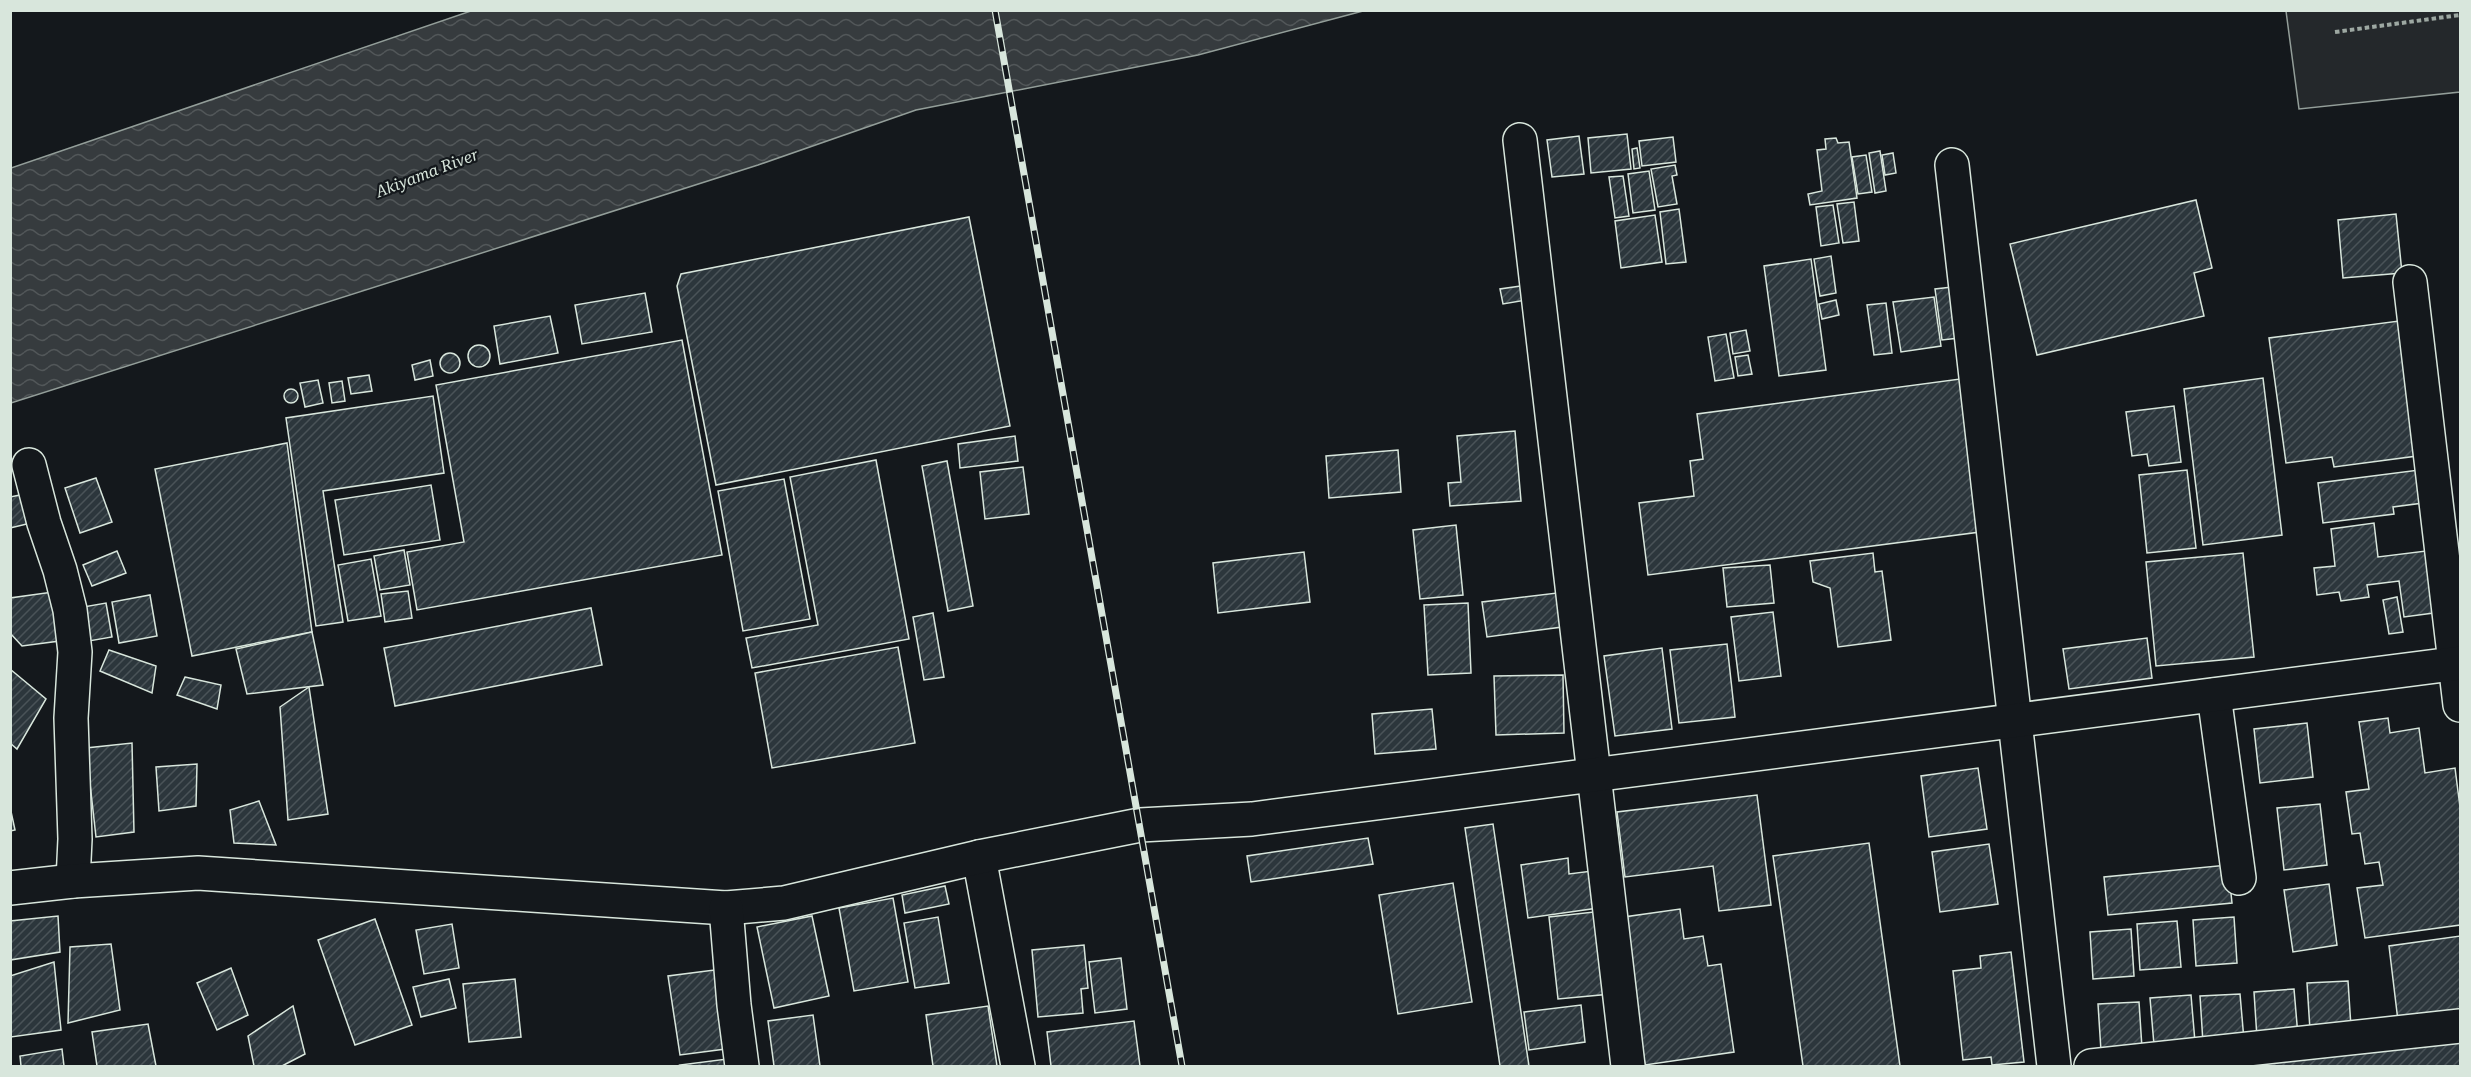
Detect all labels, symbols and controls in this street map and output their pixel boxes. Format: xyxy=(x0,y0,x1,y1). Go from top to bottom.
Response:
water label: Akiyama River xyxy=(372,145,481,202)

